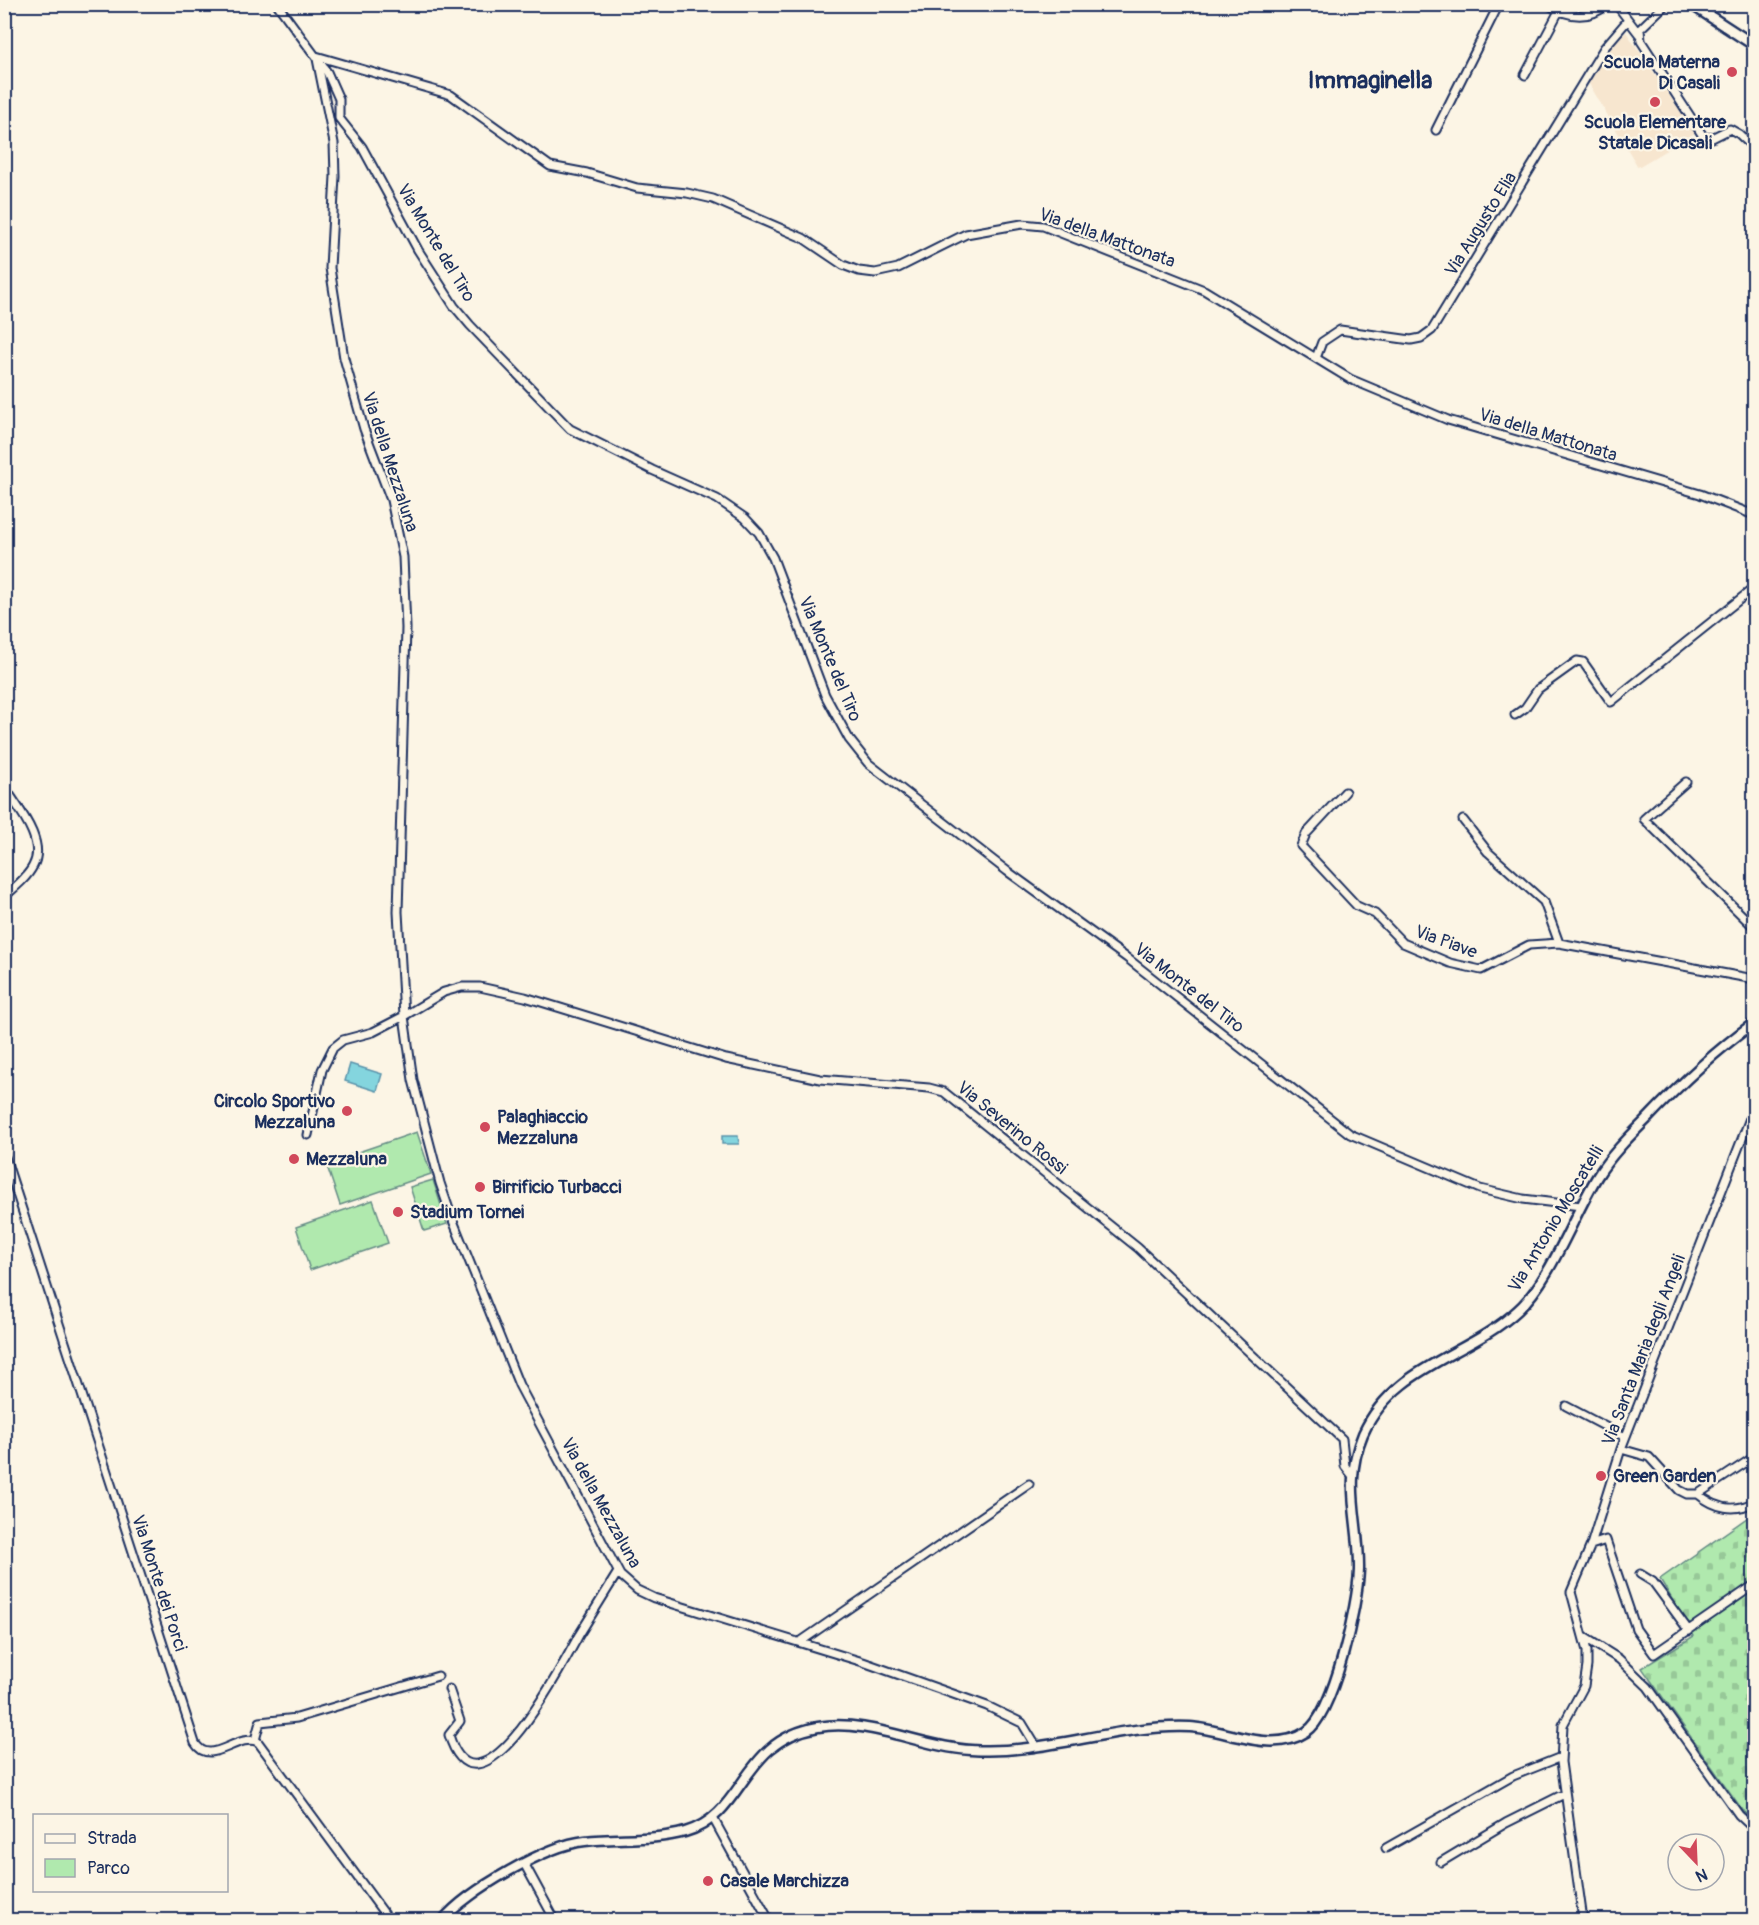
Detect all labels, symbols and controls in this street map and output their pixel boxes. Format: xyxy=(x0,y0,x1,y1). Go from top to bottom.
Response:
place label: Scuola Materna Di Casali xyxy=(1603,51,1721,95)
marker: Scuola Materna Di Casali xyxy=(1725,65,1739,79)
district label: Immaginella xyxy=(1308,66,1432,95)
marker: Scuola Elementare Statale Dicasali xyxy=(1648,95,1662,109)
place label: Scuola Elementare Statale Dicasali xyxy=(1584,111,1727,155)
street label: Via Augusto Elia xyxy=(1440,168,1522,280)
street label: Via Monte del Tiro xyxy=(392,180,480,307)
street label: Via della Mattonata xyxy=(1036,203,1178,273)
street label: Via della Mezzaluna xyxy=(357,389,423,535)
street label: Via della Mattonata xyxy=(1476,403,1620,467)
street label: Via Monte del Tiro xyxy=(793,593,867,725)
street label: Via Piave xyxy=(1412,920,1480,964)
street label: Via Monte del Tiro xyxy=(1129,938,1249,1038)
street label: Via Severino Rossi xyxy=(952,1076,1072,1180)
place label: Circolo Sportivo Mezzaluna xyxy=(214,1090,336,1134)
marker: Circolo Sportivo Mezzaluna xyxy=(340,1104,354,1118)
place label: Palaghiaccio Mezzaluna xyxy=(497,1106,588,1150)
marker: Palaghiaccio Mezzaluna xyxy=(478,1120,492,1134)
street label: Via Antonio Moscatelli xyxy=(1503,1141,1609,1297)
place label: Mezzaluna xyxy=(306,1148,387,1171)
marker: Mezzaluna xyxy=(287,1152,301,1166)
place label: Birrificio Turbacci xyxy=(492,1176,622,1199)
marker: Birrificio Turbacci xyxy=(473,1180,487,1194)
place label: Stadium Tornei xyxy=(410,1201,524,1224)
marker: Stadium Tornei xyxy=(391,1205,405,1219)
street label: Via Santa Maria degli Angeli xyxy=(1597,1251,1691,1449)
street label: Via della Mezzaluna xyxy=(556,1434,646,1572)
place label: Green Garden xyxy=(1613,1465,1717,1488)
marker: Green Garden xyxy=(1594,1469,1608,1483)
street label: Via Monte dei Porci xyxy=(126,1512,192,1654)
legend xyxy=(33,1814,228,1892)
text: Strada xyxy=(87,1827,137,1850)
north arrow xyxy=(1666,1832,1726,1892)
text: Parco xyxy=(87,1857,130,1880)
text: N xyxy=(1692,1864,1710,1886)
place label: Casale Marchizza xyxy=(720,1870,849,1893)
marker: Casale Marchizza xyxy=(701,1874,715,1888)

